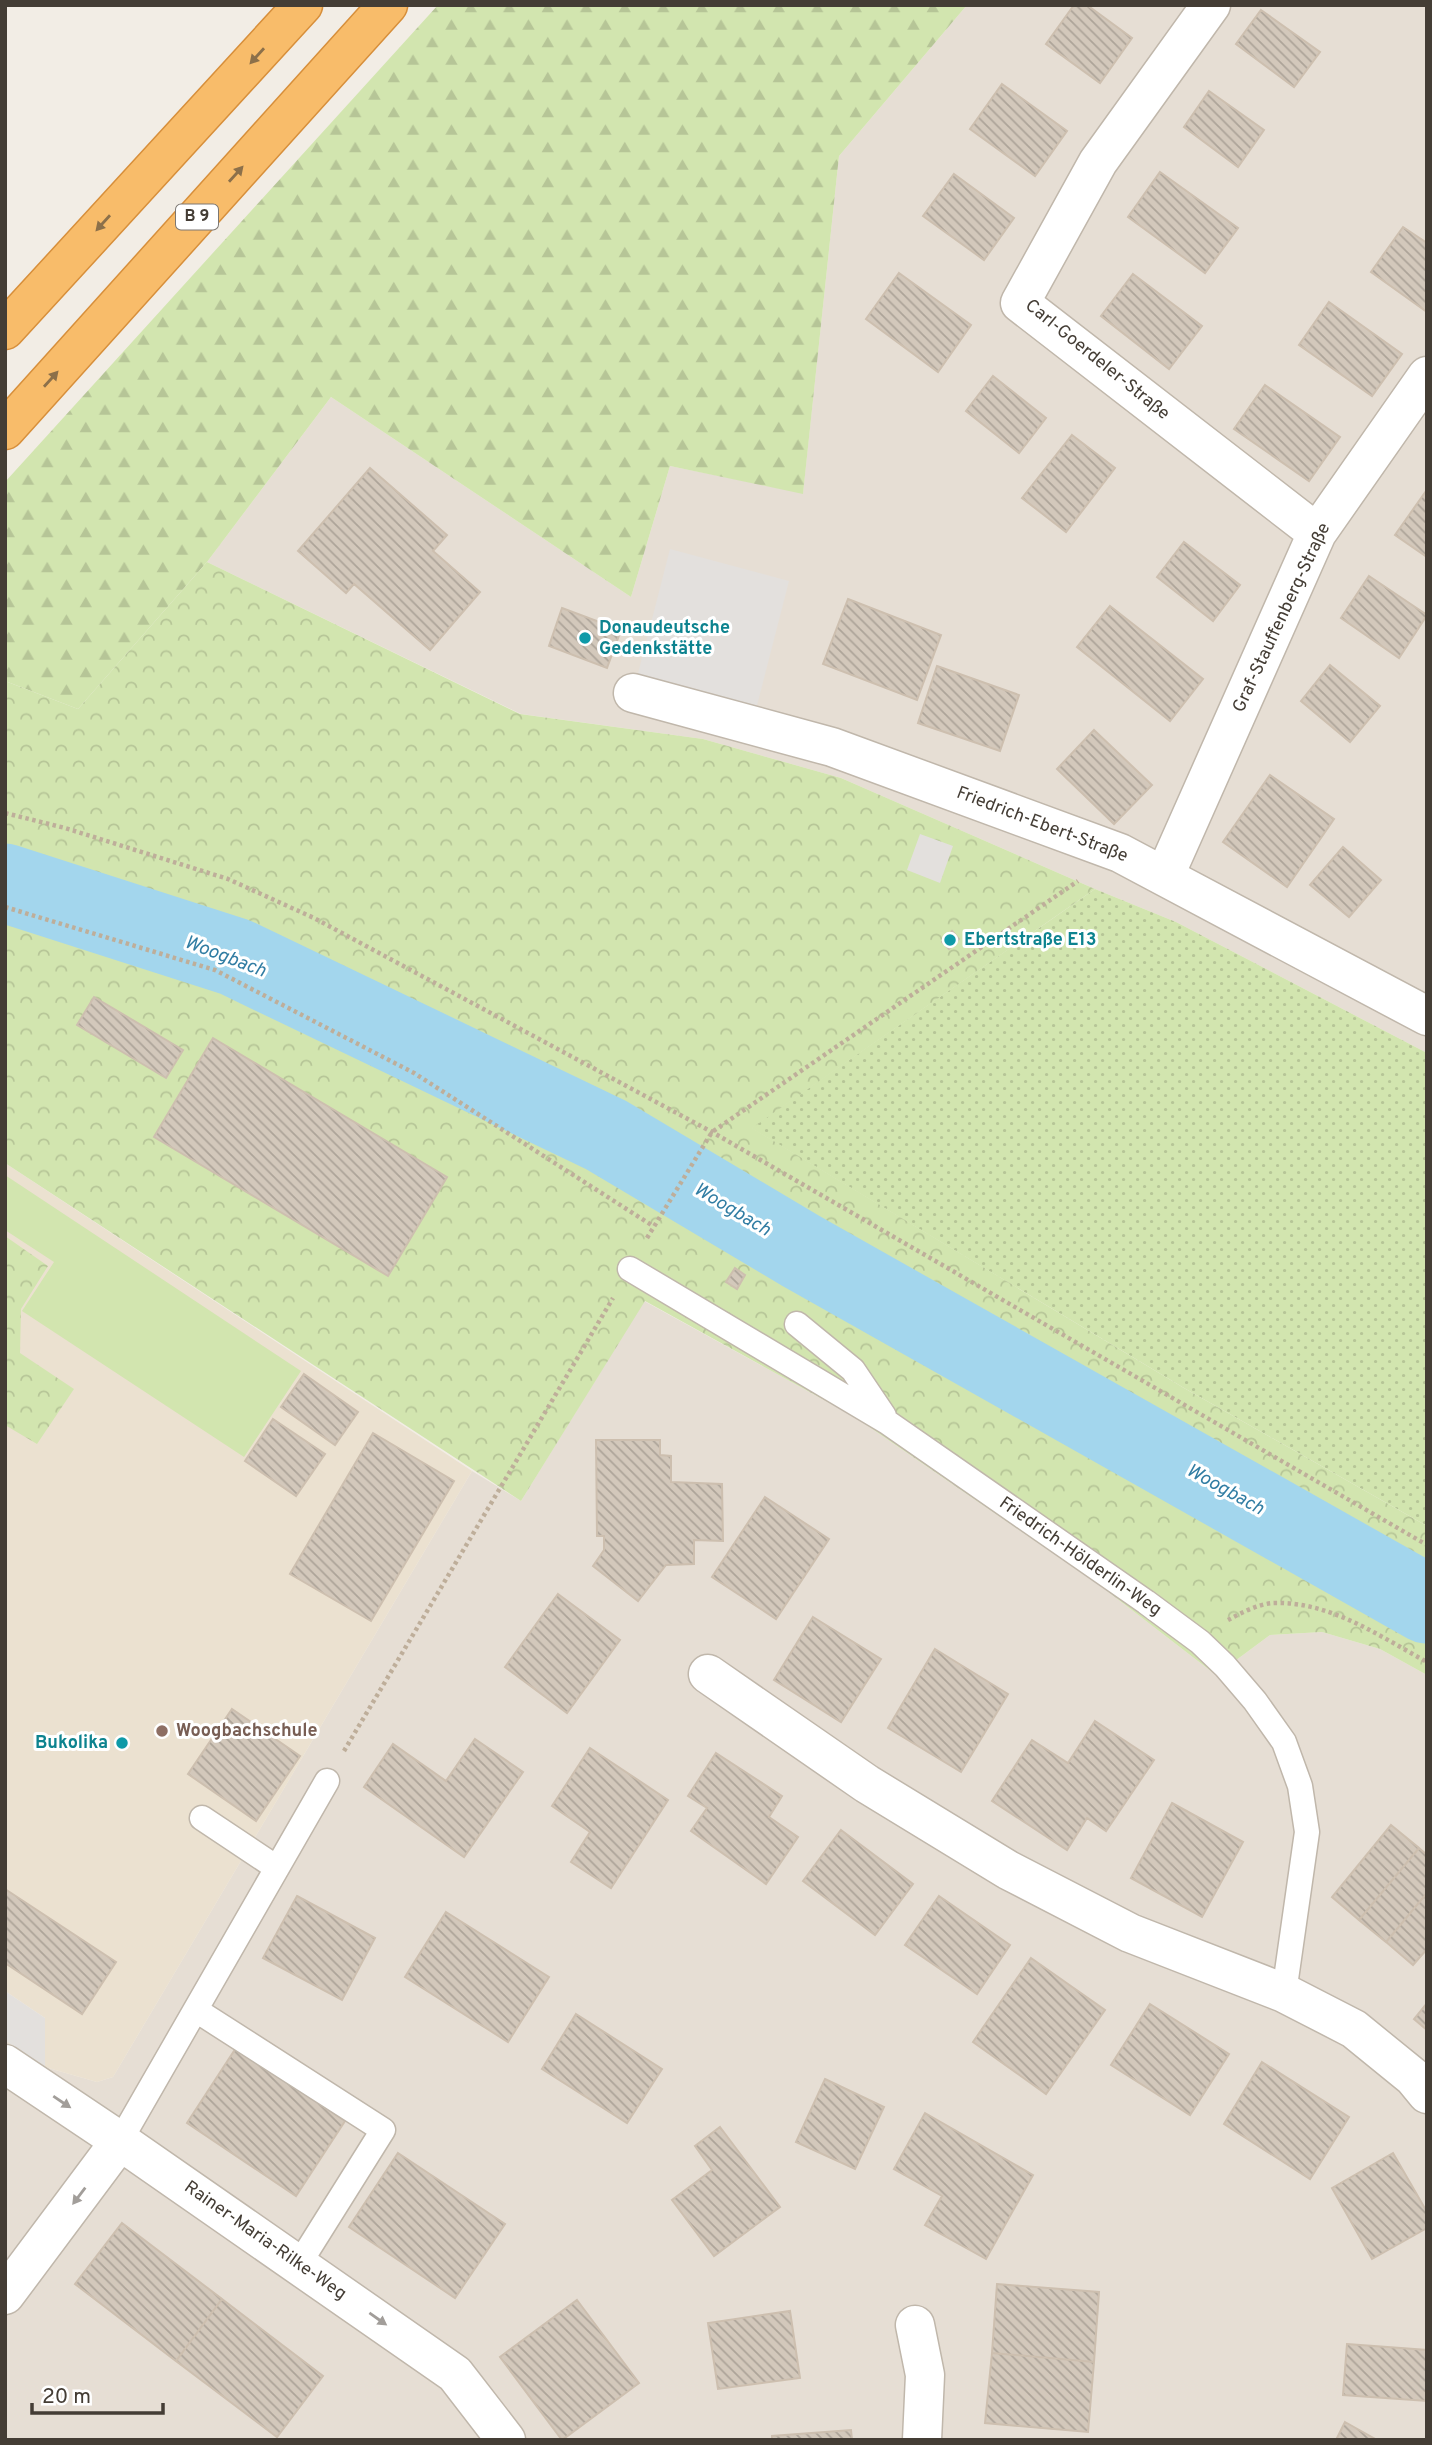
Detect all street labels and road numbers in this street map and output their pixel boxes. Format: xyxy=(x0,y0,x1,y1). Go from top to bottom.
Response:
road number: B 9 xyxy=(176,204,218,230)
street label: Carl-Goerdeler-Straße xyxy=(1020,295,1174,425)
street label: Graf-Stauffenberg-Straße xyxy=(1228,519,1336,717)
street label: Friedrich-Ebert-Straße xyxy=(953,782,1131,868)
street label: Friedrich-Hölderlin-Weg xyxy=(994,1492,1166,1622)
street label: Rainer-Maria-Rilke-Weg xyxy=(179,2176,351,2306)

